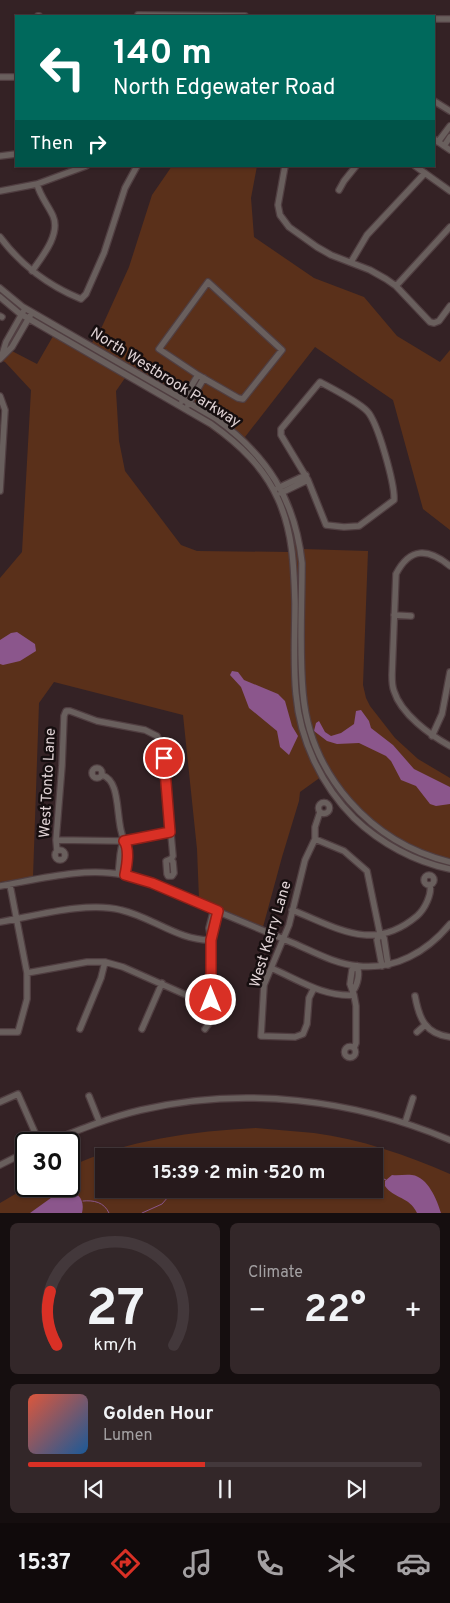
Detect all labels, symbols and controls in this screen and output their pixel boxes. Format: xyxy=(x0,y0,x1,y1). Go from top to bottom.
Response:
text: 140 m xyxy=(113,32,212,76)
icon: left xyxy=(30,35,95,100)
text: North Edgewater Road xyxy=(113,75,335,102)
icon: right xyxy=(83,130,111,158)
text: Then xyxy=(30,132,73,156)
street label: North Westbrook Parkway xyxy=(86,324,244,432)
street label: West Tonto Lane xyxy=(36,728,61,839)
pin xyxy=(143,737,185,779)
icon: arrive xyxy=(150,744,178,772)
street label: West Kerry Lane xyxy=(246,879,297,990)
position arrow xyxy=(184,973,236,1025)
speed limit sign: 30 xyxy=(15,1132,80,1197)
text: 15:39 · 2 min · 520 m xyxy=(153,1161,325,1185)
text: Climate xyxy=(248,1263,303,1283)
text: 27 xyxy=(85,1278,145,1344)
text: 22° xyxy=(304,1287,366,1336)
text: − xyxy=(248,1294,266,1330)
text: + xyxy=(404,1294,422,1330)
text: km/h xyxy=(93,1334,137,1357)
text: Golden Hour xyxy=(103,1402,214,1426)
text: Lumen xyxy=(103,1426,153,1446)
icon: previous xyxy=(80,1475,108,1503)
icon: pause xyxy=(211,1475,239,1503)
icon: next xyxy=(342,1475,370,1503)
icon: directions xyxy=(108,1546,143,1581)
icon: music xyxy=(180,1546,215,1581)
icon: phone xyxy=(252,1546,287,1581)
icon: climate xyxy=(324,1546,359,1581)
icon: car xyxy=(396,1546,431,1581)
text: 15:37 xyxy=(19,1550,71,1577)

